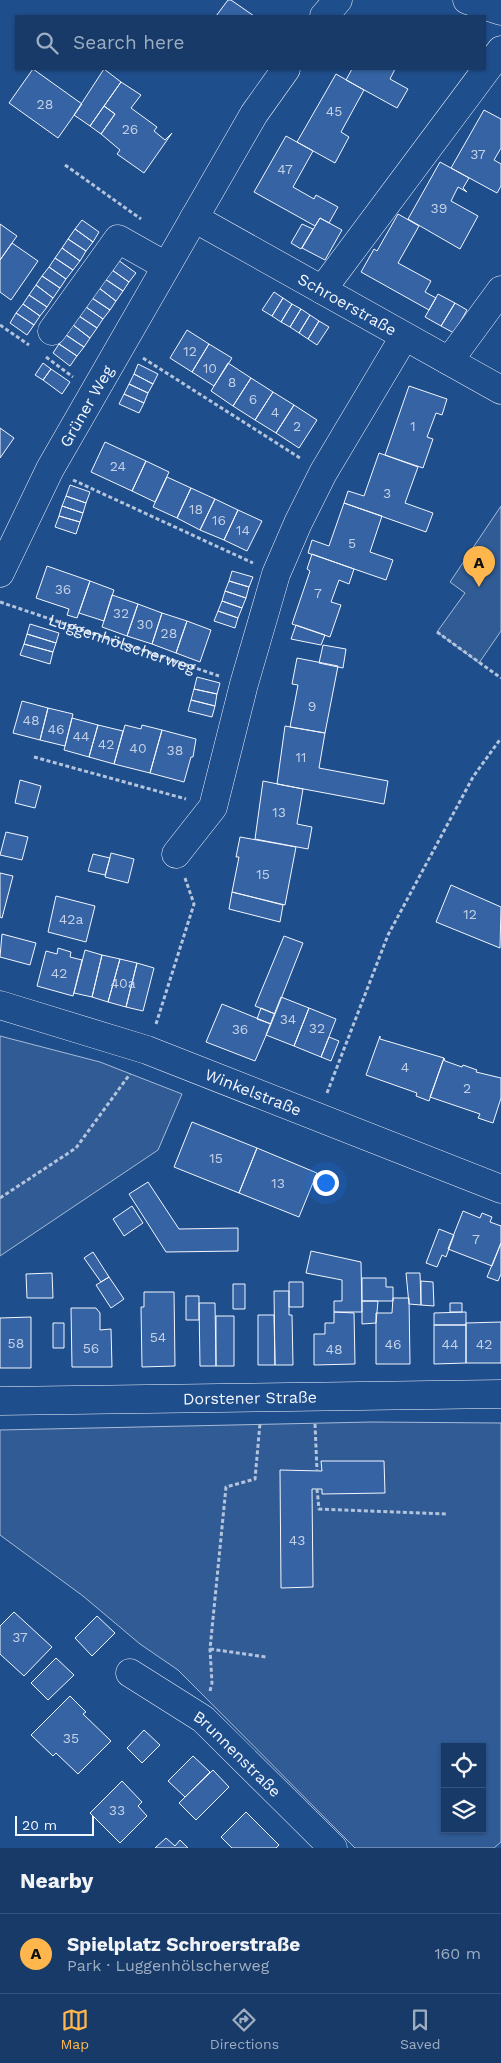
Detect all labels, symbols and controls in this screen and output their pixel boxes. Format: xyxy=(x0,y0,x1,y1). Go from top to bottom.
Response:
search box xyxy=(15,15,486,70)
icon: search xyxy=(33,29,61,57)
text: Search here xyxy=(73,31,184,54)
house number: 28 xyxy=(37,96,53,112)
house number: 45 xyxy=(326,103,342,119)
house number: 26 xyxy=(122,121,138,137)
house number: 37 xyxy=(470,146,486,162)
house number: 47 xyxy=(277,161,293,177)
house number: 39 xyxy=(431,200,447,216)
street label: Schroerstraße xyxy=(295,269,400,340)
house number: 12 xyxy=(183,343,197,359)
house number: 10 xyxy=(203,360,217,376)
street label: Grüner Weg xyxy=(56,362,118,450)
house number: 8 xyxy=(228,374,236,390)
house number: 6 xyxy=(249,391,257,407)
house number: 4 xyxy=(271,404,279,420)
house number: 2 xyxy=(293,418,301,434)
house number: 1 xyxy=(410,418,416,434)
house number: 24 xyxy=(110,458,126,474)
house number: 3 xyxy=(383,485,391,501)
house number: 18 xyxy=(189,501,203,517)
house number: 16 xyxy=(212,512,226,528)
house number: 14 xyxy=(236,522,250,538)
house number: 5 xyxy=(348,535,356,551)
pin: A xyxy=(463,546,495,587)
house number: 36 xyxy=(55,581,71,597)
house number: 7 xyxy=(314,585,322,601)
house number: 32 xyxy=(113,605,129,621)
street label: Luggenhölscherweg xyxy=(46,610,198,678)
house number: 30 xyxy=(137,616,153,632)
house number: 28 xyxy=(161,625,177,641)
house number: 9 xyxy=(308,698,316,714)
house number: 48 xyxy=(22,712,40,728)
house number: 46 xyxy=(47,721,65,737)
house number: 44 xyxy=(72,728,90,744)
house number: 42 xyxy=(98,736,114,752)
house number: 40 xyxy=(129,740,147,756)
house number: 38 xyxy=(167,742,183,758)
house number: 11 xyxy=(296,749,306,765)
house number: 13 xyxy=(272,804,286,820)
house number: 15 xyxy=(256,866,270,882)
house number: 12 xyxy=(463,906,477,922)
house number: 42a xyxy=(59,911,83,927)
house number: 42 xyxy=(51,965,67,981)
house number: 40a xyxy=(110,975,136,991)
house number: 34 xyxy=(280,1011,296,1027)
house number: 32 xyxy=(309,1020,325,1036)
house number: 36 xyxy=(232,1021,248,1037)
house number: 4 xyxy=(401,1059,409,1075)
street label: Winkelstraße xyxy=(202,1065,304,1120)
house number: 2 xyxy=(463,1080,471,1096)
house number: 15 xyxy=(209,1150,223,1166)
your location xyxy=(313,1170,339,1196)
house number: 13 xyxy=(271,1175,285,1191)
house number: 7 xyxy=(472,1231,480,1247)
house number: 54 xyxy=(150,1329,166,1345)
house number: 58 xyxy=(8,1335,24,1351)
house number: 46 xyxy=(384,1336,402,1352)
house number: 44 xyxy=(441,1336,459,1352)
house number: 42 xyxy=(476,1336,492,1352)
house number: 56 xyxy=(83,1340,99,1356)
house number: 48 xyxy=(325,1341,343,1357)
street label: Dorstener Straße xyxy=(183,1388,317,1408)
house number: 43 xyxy=(289,1532,305,1548)
house number: 37 xyxy=(12,1629,28,1645)
street label: Brunnenstraße xyxy=(190,1707,285,1801)
house number: 35 xyxy=(63,1730,79,1746)
map controls xyxy=(441,1743,486,1833)
button: locate xyxy=(441,1743,486,1788)
button: layers xyxy=(441,1788,486,1833)
house number: 33 xyxy=(109,1802,125,1818)
scale bar xyxy=(15,1813,94,1836)
text: 20 m xyxy=(22,1817,57,1833)
text: Nearby xyxy=(20,1868,93,1893)
text: Spielplatz Schroerstraße xyxy=(67,1933,300,1956)
text: A xyxy=(31,1944,41,1963)
text: 160 m xyxy=(434,1944,481,1963)
text: Park · Luggenhölscherweg xyxy=(67,1956,269,1975)
tab: Map xyxy=(60,2006,89,2052)
tab: Directions xyxy=(210,2006,279,2052)
tab: Saved xyxy=(400,2006,441,2052)

